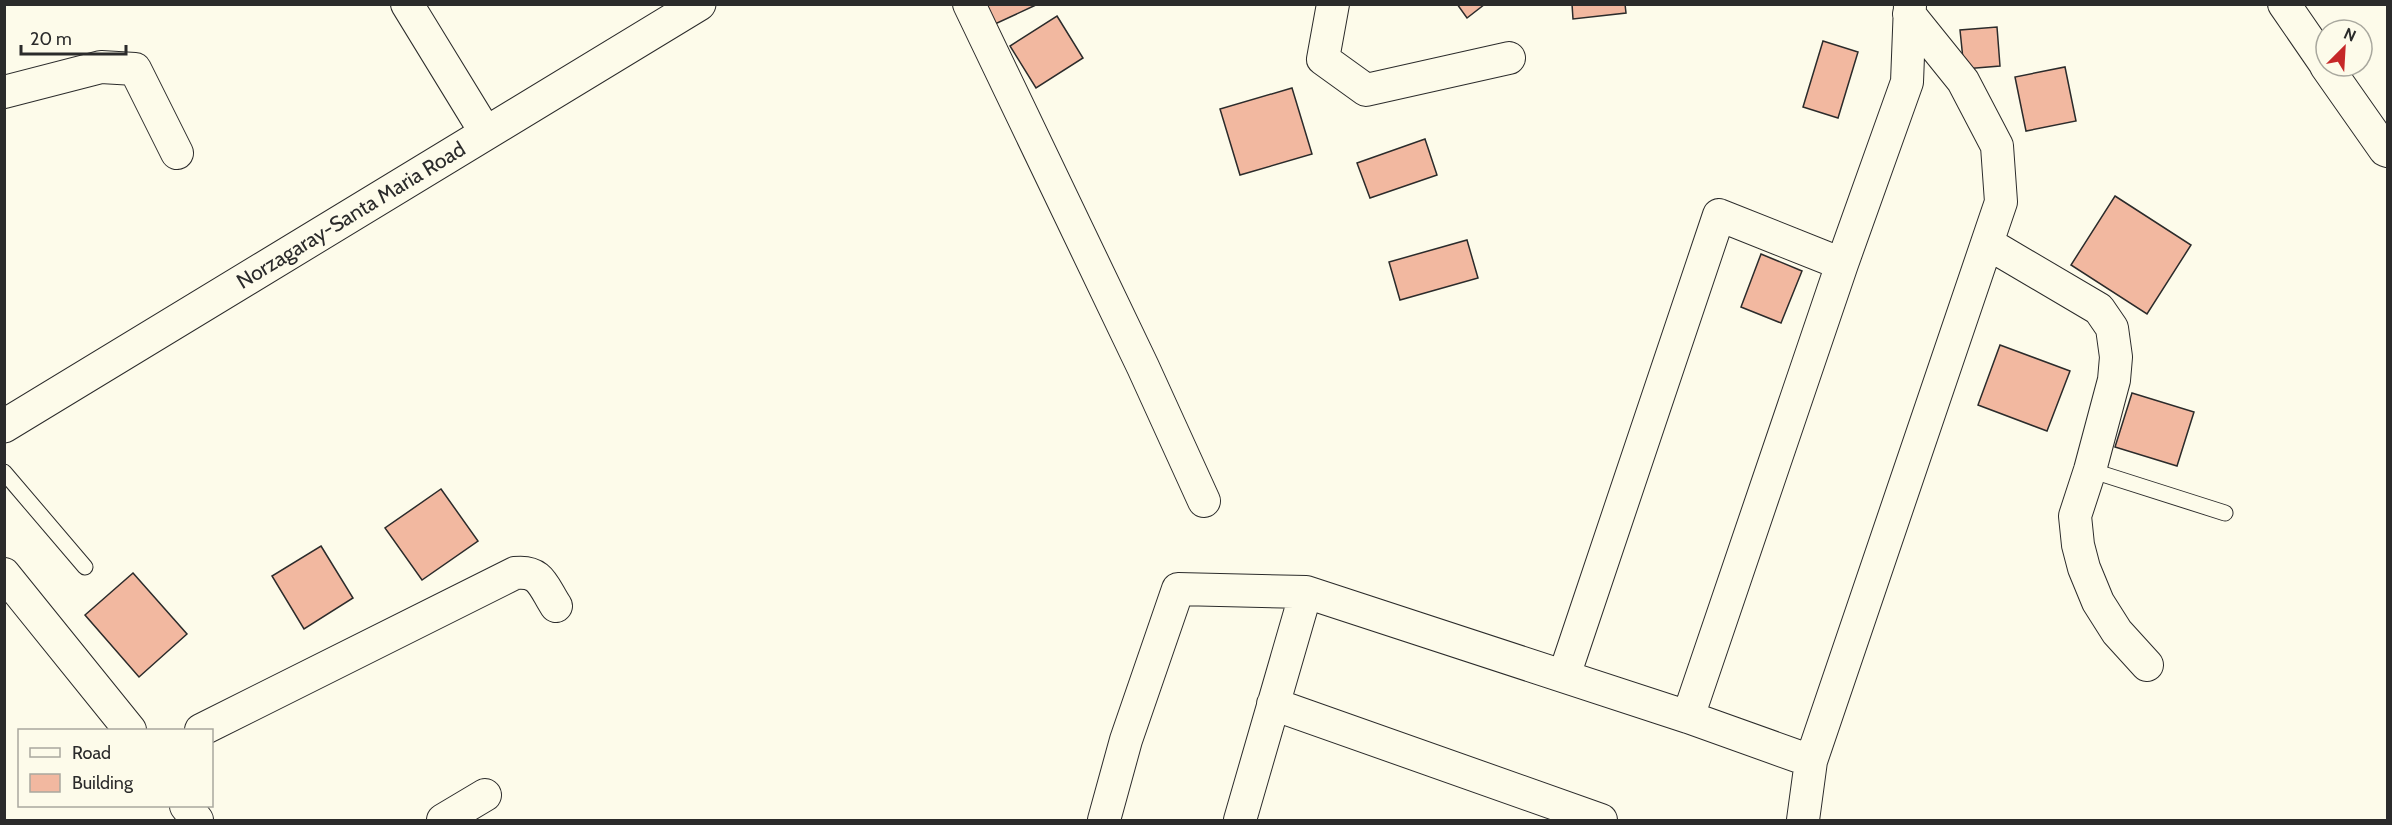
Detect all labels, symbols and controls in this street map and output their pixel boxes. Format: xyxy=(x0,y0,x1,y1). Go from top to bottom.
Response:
scale bar xyxy=(21,18,126,56)
north arrow xyxy=(2314,18,2374,78)
text: N xyxy=(2341,24,2359,46)
text: 20 m xyxy=(30,28,72,50)
street label: Norzagaray-Santa Maria Road xyxy=(232,136,470,294)
legend xyxy=(18,729,213,807)
text: Road xyxy=(72,742,111,764)
text: Building xyxy=(72,772,134,794)

